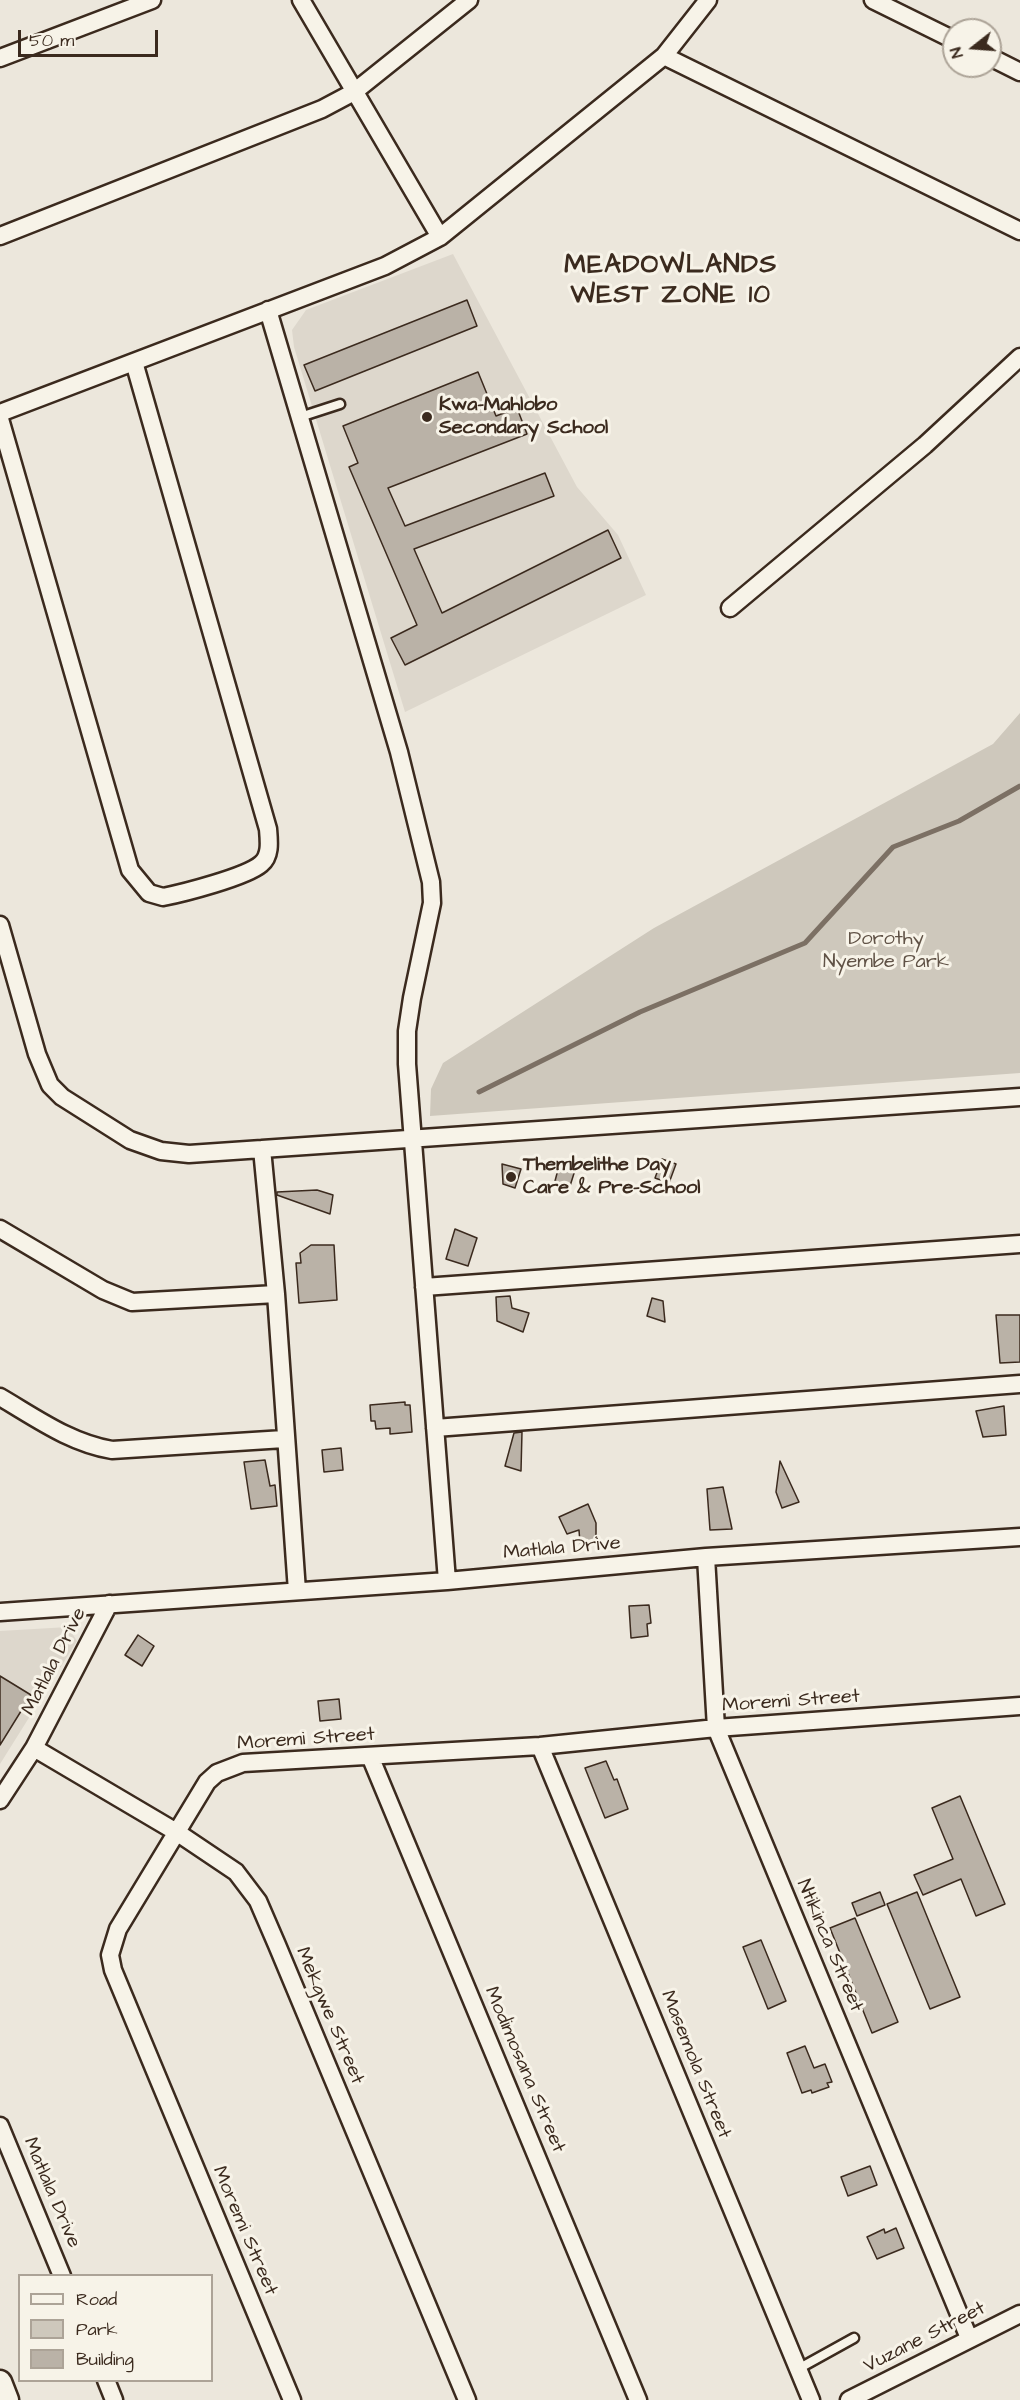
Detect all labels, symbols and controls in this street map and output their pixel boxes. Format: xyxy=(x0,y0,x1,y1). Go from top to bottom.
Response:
scale bar xyxy=(21,18,160,56)
north arrow xyxy=(942,18,1002,78)
text: 50 m xyxy=(29,28,74,53)
text: N xyxy=(945,45,969,61)
district label: MEADOWLANDS WEST ZONE 10 xyxy=(564,251,778,312)
place label: Kwa-Mahlobo Secondary School xyxy=(439,394,608,441)
marker: Kwa-Mahlobo Secondary School xyxy=(420,410,434,424)
park label: Dorothy Nyembe Park xyxy=(823,928,949,975)
place label: Thembelithe Day Care & Pre-School xyxy=(523,1154,700,1201)
marker: Thembelithe Day Care & Pre-School xyxy=(504,1170,518,1184)
street label: Matlala Drive xyxy=(502,1532,622,1566)
street label: Matlala Drive xyxy=(18,1604,92,1720)
street label: Moremi Street xyxy=(721,1685,861,1719)
street label: Moremi Street xyxy=(236,1723,376,1757)
street label: Ntikinca Street xyxy=(790,1876,868,2016)
street label: Mekgwe Street xyxy=(289,1944,369,2088)
street label: Modimosana Street xyxy=(478,1983,570,2157)
street label: Masemola Street xyxy=(654,1988,736,2142)
street label: Matlala Drive xyxy=(17,2134,85,2252)
street label: Moremi Street xyxy=(206,2163,282,2299)
legend xyxy=(18,2274,213,2382)
text: Road xyxy=(76,2287,117,2312)
street label: Vuzane Street xyxy=(860,2297,990,2379)
text: Park xyxy=(76,2317,118,2342)
text: Building xyxy=(76,2347,134,2372)

